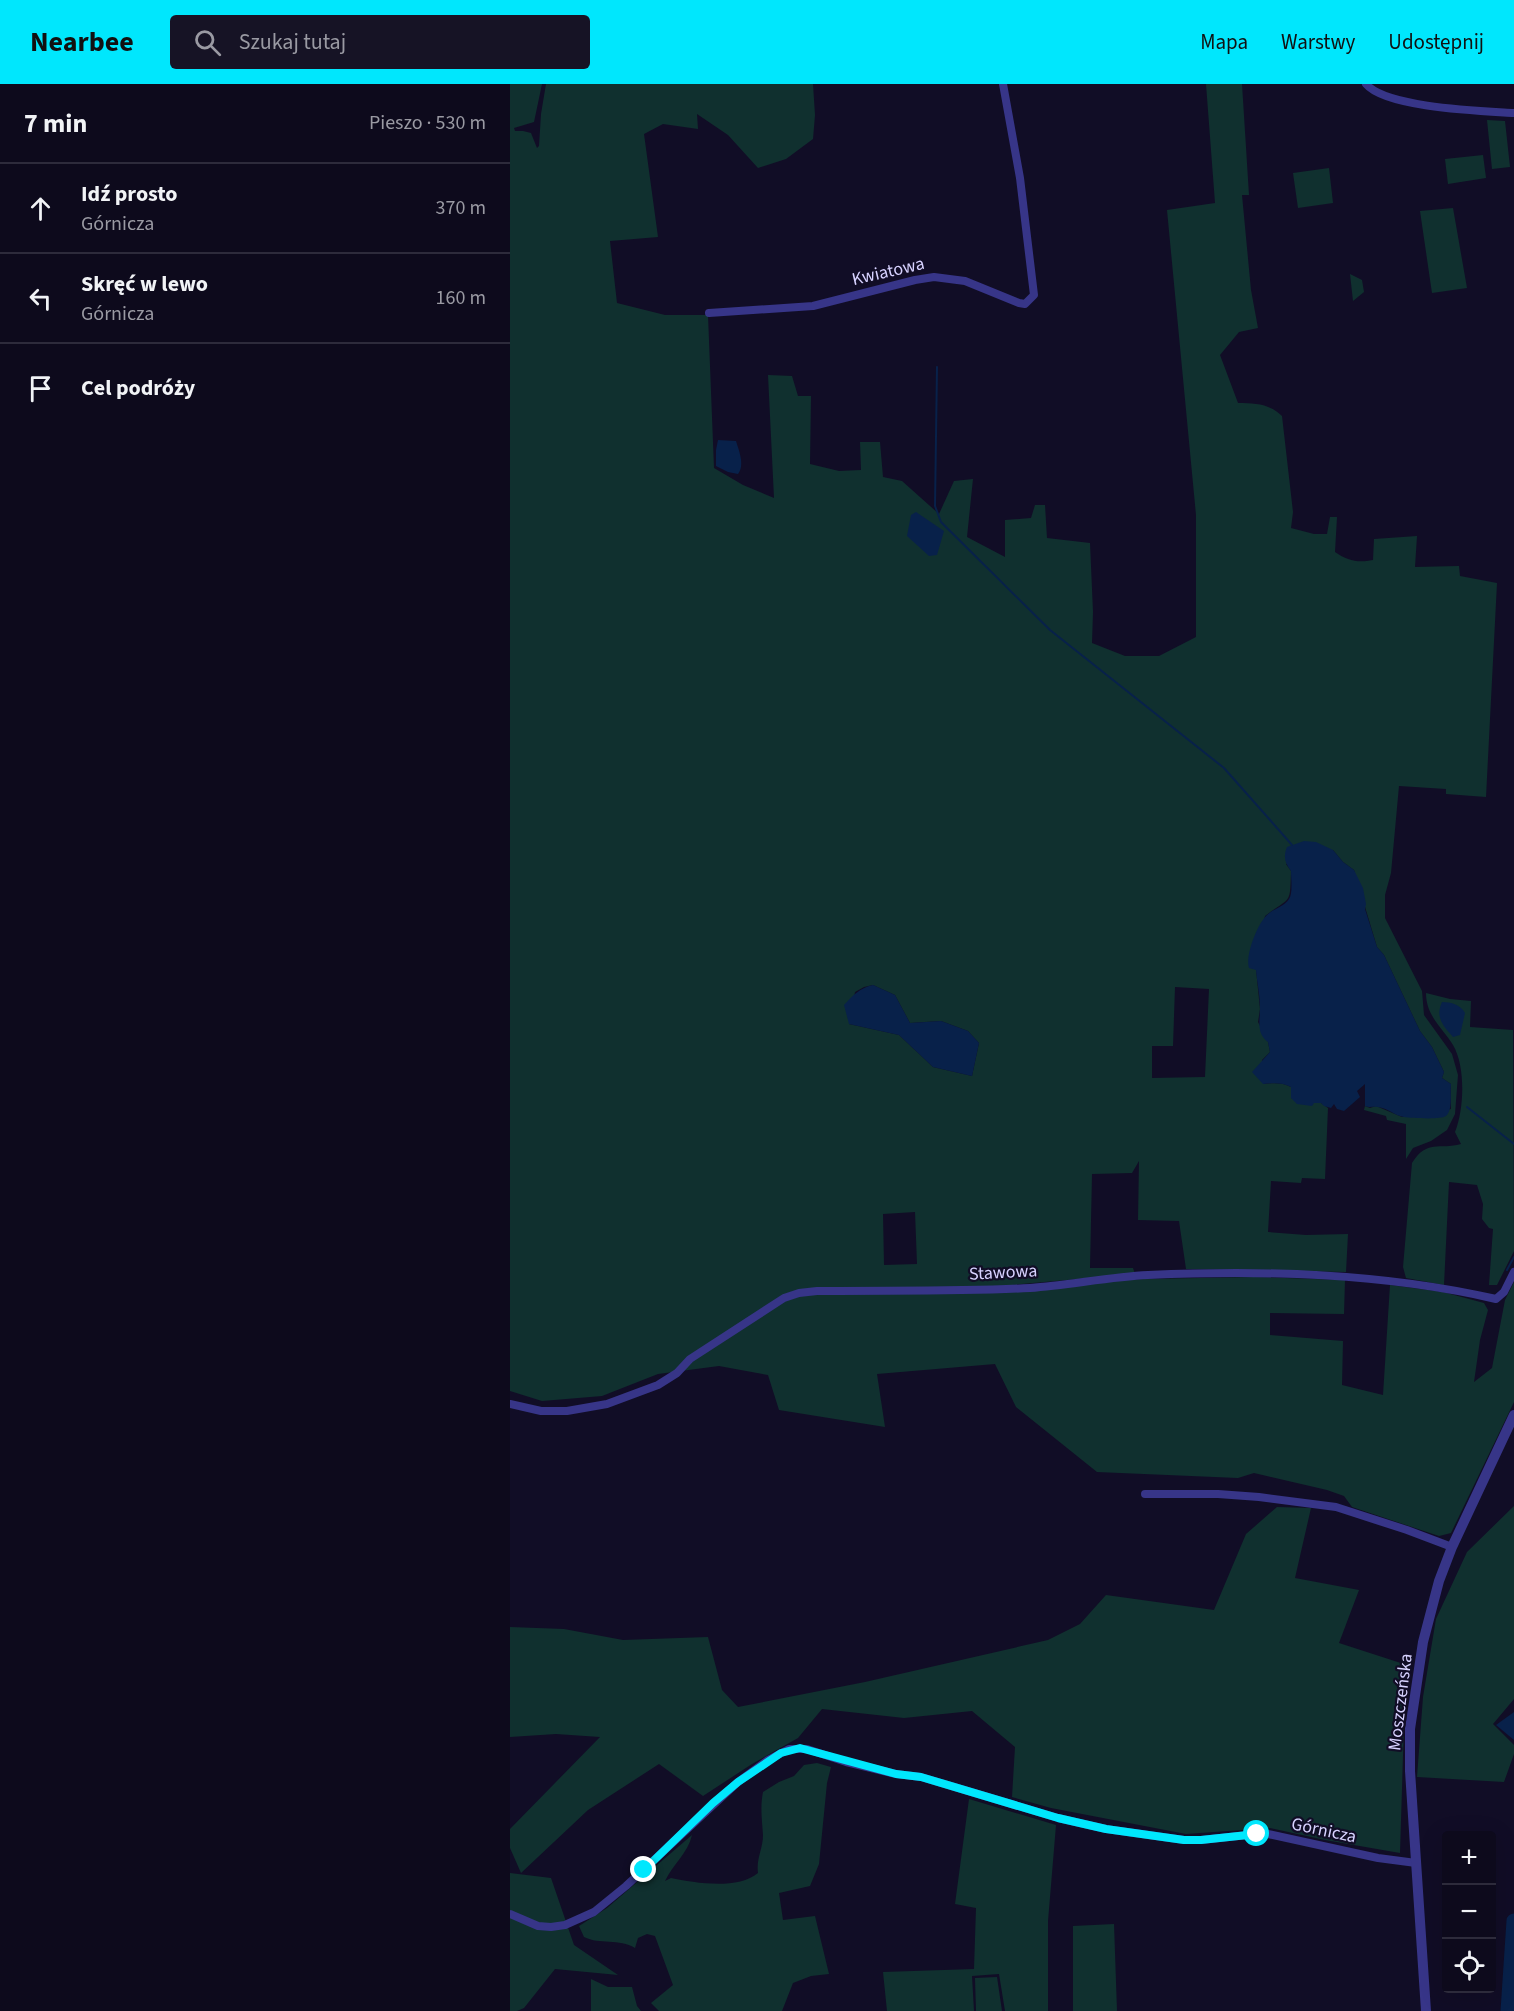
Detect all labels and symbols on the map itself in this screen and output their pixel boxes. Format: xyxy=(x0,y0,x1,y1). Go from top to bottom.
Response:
street label: Kwiatowa xyxy=(849,251,927,292)
street label: Stawowa xyxy=(968,1258,1038,1287)
street label: Moszczeńska xyxy=(1382,1652,1419,1752)
street label: Górnicza xyxy=(1289,1811,1359,1850)
route start xyxy=(1243,1820,1269,1846)
route end xyxy=(630,1856,656,1882)

